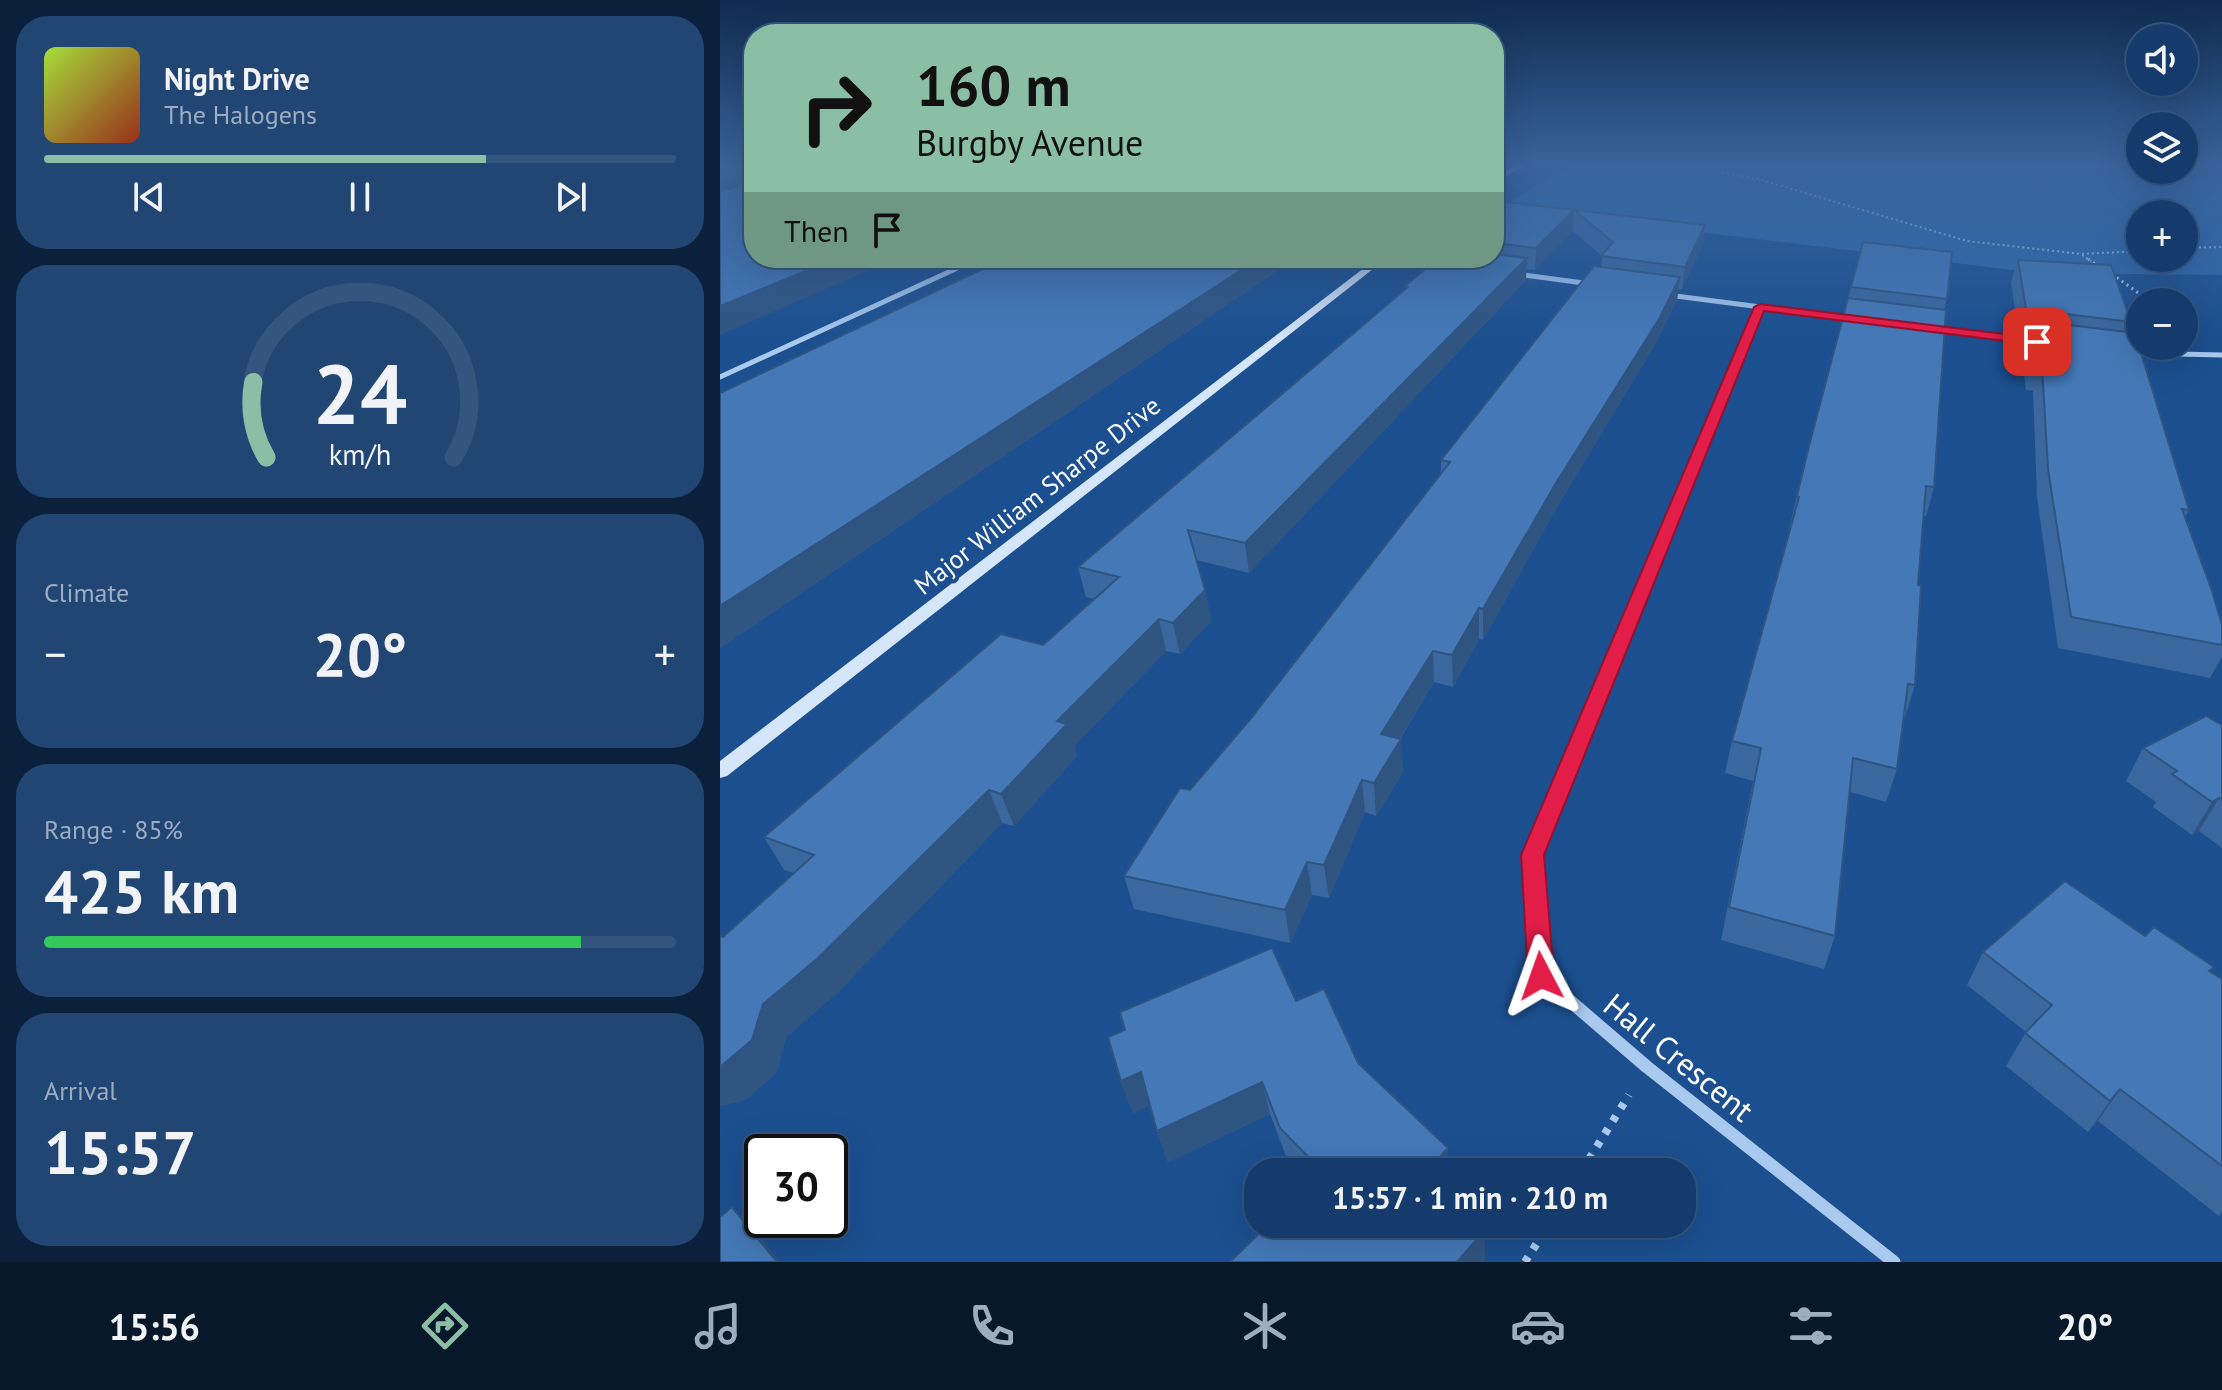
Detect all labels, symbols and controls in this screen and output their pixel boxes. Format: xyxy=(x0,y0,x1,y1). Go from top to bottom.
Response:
map controls xyxy=(2126,24,2198,360)
button: sound xyxy=(2126,24,2198,96)
text: 160 m xyxy=(916,49,1071,121)
icon: right xyxy=(784,56,888,160)
text: Night Drive xyxy=(164,59,310,98)
text: The Halogens xyxy=(164,98,317,131)
button: layers xyxy=(2126,112,2198,184)
text: Burgby Avenue xyxy=(916,119,1143,166)
icon: previous xyxy=(127,175,171,219)
icon: pause xyxy=(338,175,382,219)
icon: next xyxy=(549,175,593,219)
button: + xyxy=(2126,200,2198,272)
icon: arrive xyxy=(865,208,909,252)
text: Then xyxy=(784,211,849,250)
button: − xyxy=(2126,288,2198,360)
pin xyxy=(2003,308,2071,376)
icon: arrive xyxy=(2015,320,2059,364)
text: 24 xyxy=(313,338,407,446)
street label: Major William Sharpe Drive xyxy=(907,389,1167,601)
text: km/h xyxy=(329,436,391,473)
text: Climate xyxy=(44,576,129,609)
text: 20° xyxy=(313,615,407,693)
text: − xyxy=(44,625,66,682)
text: + xyxy=(654,625,676,682)
text: Range · 85% xyxy=(44,813,183,846)
text: 425 km xyxy=(44,852,239,930)
position arrow xyxy=(1499,934,1583,1018)
street label: Hall Crescent xyxy=(1595,984,1763,1130)
text: Arrival xyxy=(44,1074,117,1107)
text: 15:57 xyxy=(44,1113,196,1191)
speed limit sign: 30 xyxy=(744,1134,848,1238)
text: 15:57 · 1 min · 210 m xyxy=(1332,1178,1608,1217)
icon: directions xyxy=(417,1298,473,1354)
icon: music xyxy=(690,1298,746,1354)
icon: phone xyxy=(964,1298,1020,1354)
icon: climate xyxy=(1237,1298,1293,1354)
icon: car xyxy=(1510,1298,1566,1354)
icon: filters xyxy=(1783,1298,1839,1354)
text: 15:56 xyxy=(109,1303,200,1350)
text: 20° xyxy=(2057,1303,2113,1350)

